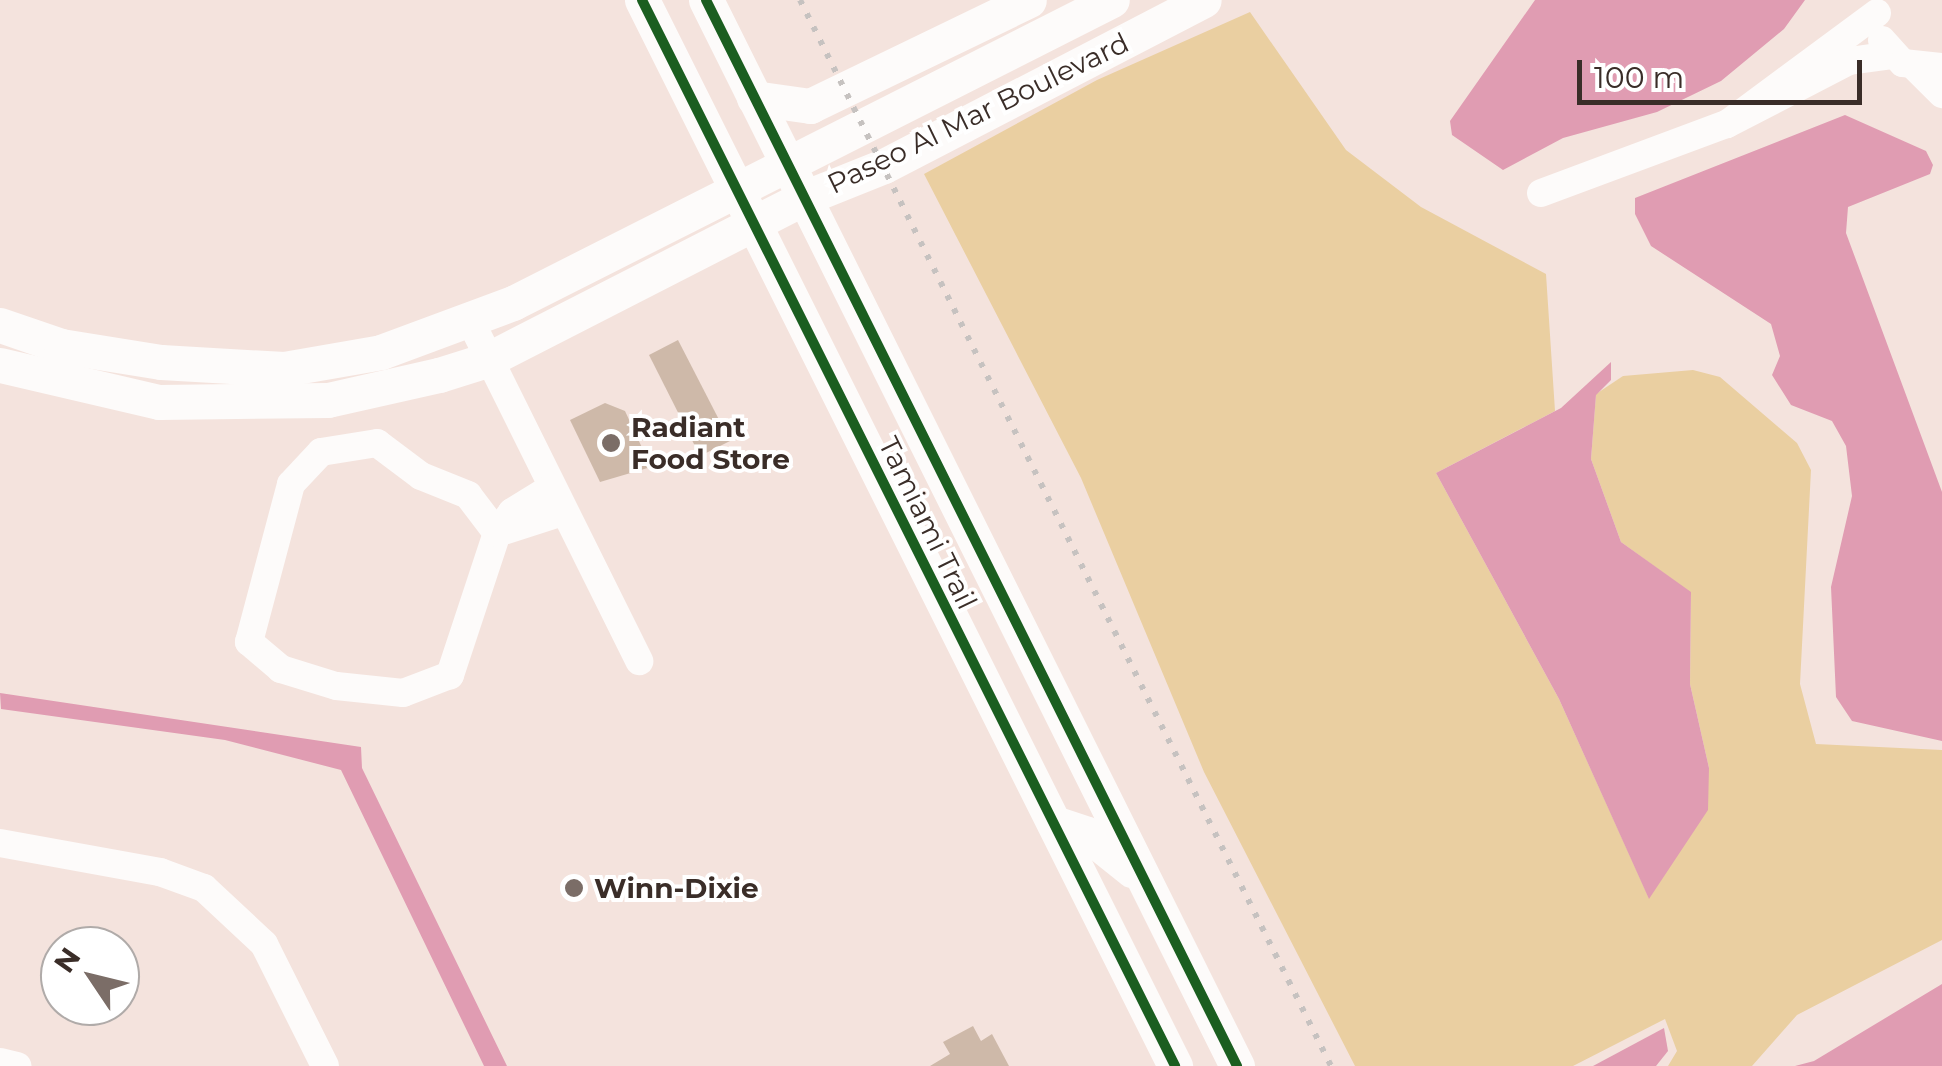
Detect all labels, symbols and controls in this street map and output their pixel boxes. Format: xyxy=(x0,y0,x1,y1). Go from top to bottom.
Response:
street label: Paseo Al Mar Boulevard xyxy=(822,25,1134,201)
scale bar xyxy=(1582,40,1867,102)
text: 100 m xyxy=(1594,59,1684,96)
place label: Radiant Food Store xyxy=(631,410,790,476)
street label: Tamiami Trail xyxy=(872,431,984,615)
marker: Radiant Food Store xyxy=(600,432,622,454)
place label: Winn-Dixie xyxy=(594,871,759,905)
marker: Winn-Dixie xyxy=(563,877,585,899)
north arrow xyxy=(40,926,140,1026)
text: N xyxy=(47,941,87,979)

